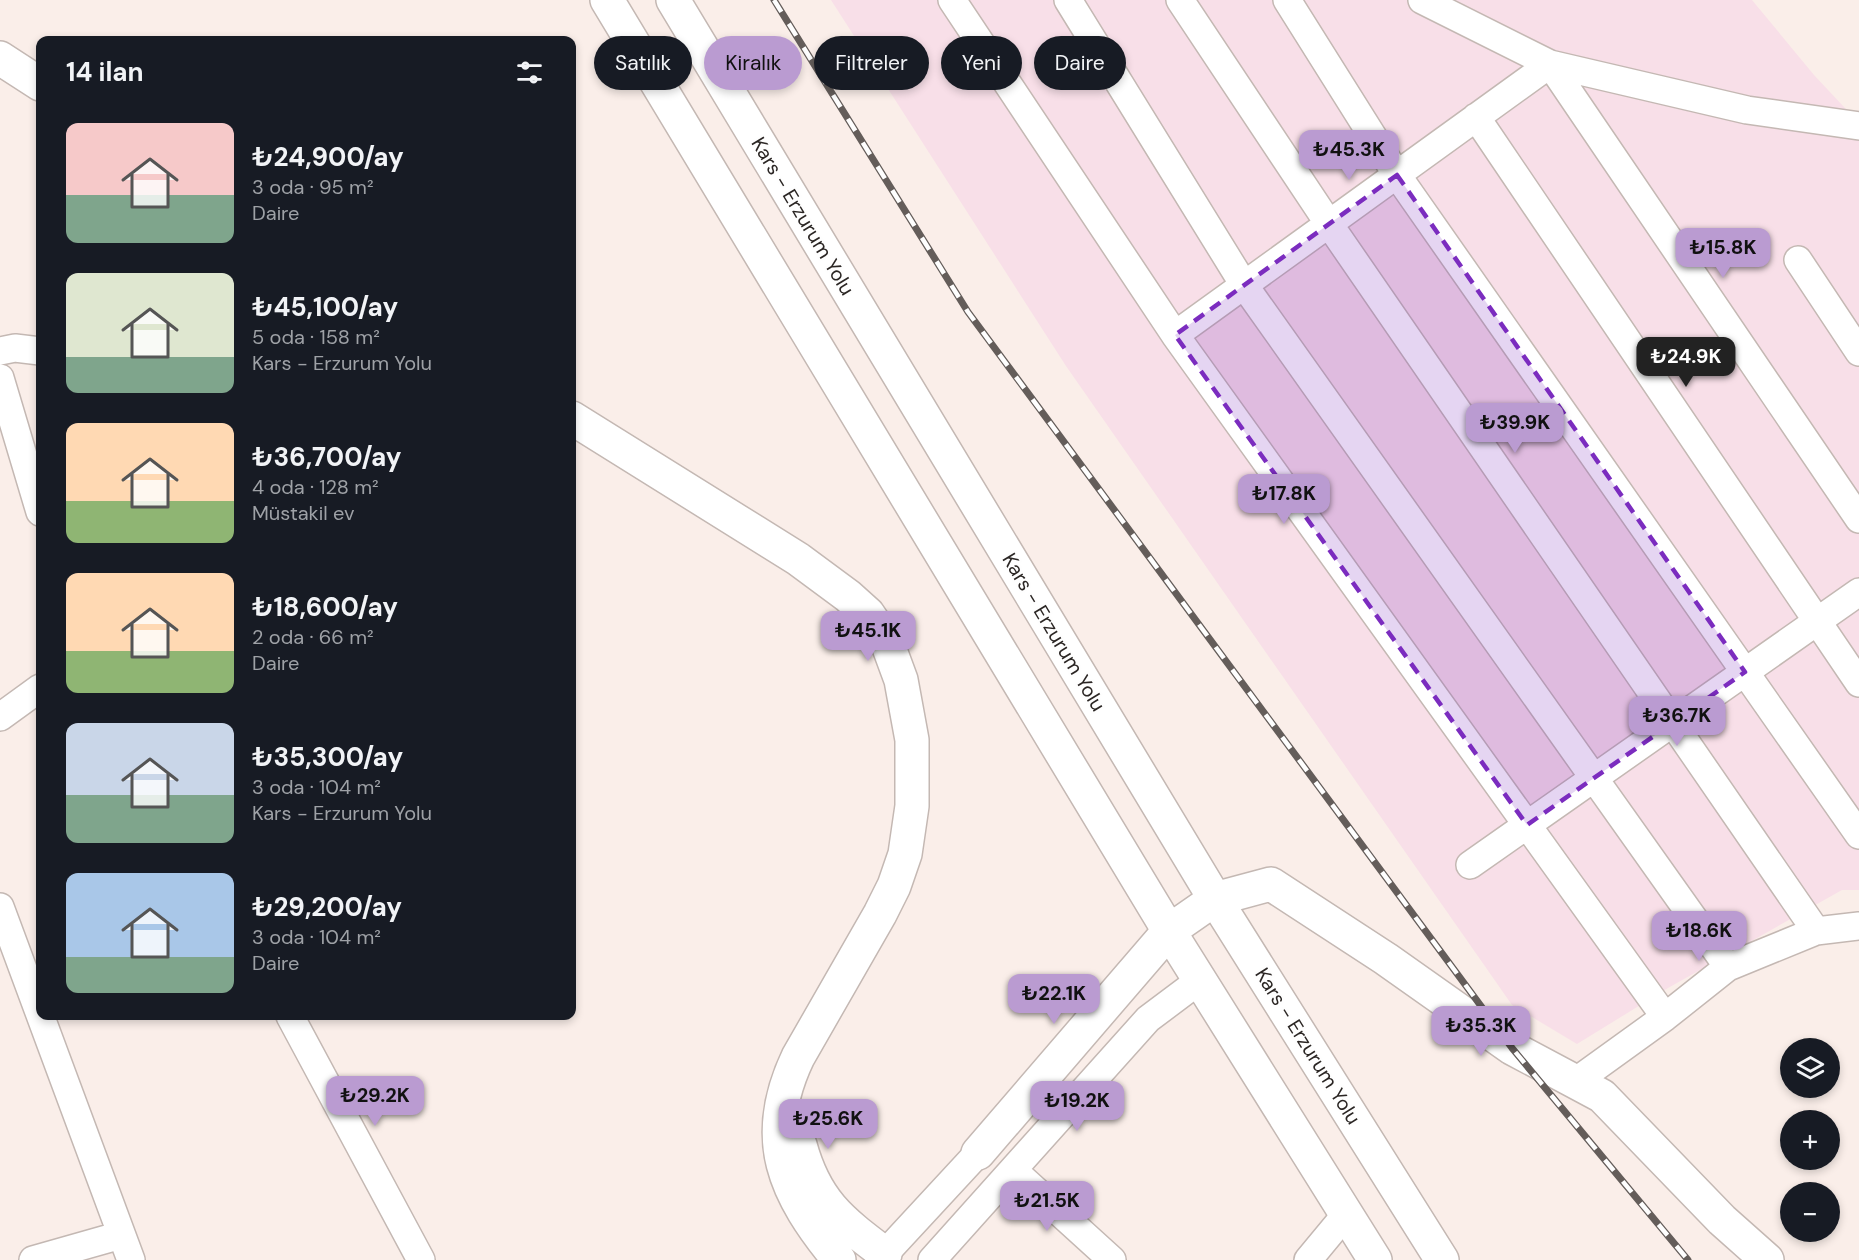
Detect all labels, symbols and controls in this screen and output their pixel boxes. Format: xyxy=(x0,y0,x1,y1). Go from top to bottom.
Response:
chip: Satılık xyxy=(594,36,692,90)
chip: Kiralık xyxy=(704,36,802,90)
chip: Filtreler xyxy=(814,36,929,90)
chip: Yeni xyxy=(941,36,1022,90)
chip: Daire xyxy=(1034,36,1126,90)
text: 14 ilan xyxy=(66,55,144,89)
icon: filters xyxy=(513,56,546,89)
pin: ₺45.3K xyxy=(1300,130,1398,181)
street label: Kars - Erzurum Yolu xyxy=(746,132,860,300)
text: ₺45.3K xyxy=(1313,136,1385,162)
text: ₺24,900/ay xyxy=(252,140,404,174)
icon: home xyxy=(114,147,186,219)
text: 3 oda · 95 m² xyxy=(252,174,374,200)
text: Daire xyxy=(252,200,299,226)
pin: ₺15.8K xyxy=(1674,228,1772,279)
text: ₺15.8K xyxy=(1690,234,1757,260)
text: ₺45,100/ay xyxy=(252,290,398,324)
icon: home xyxy=(114,297,186,369)
text: 5 oda · 158 m² xyxy=(252,324,380,350)
pin: ₺24.9K xyxy=(1637,337,1735,388)
text: ₺24.9K xyxy=(1650,343,1722,369)
text: Kars - Erzurum Yolu xyxy=(252,350,432,376)
pin: ₺39.9K xyxy=(1466,403,1564,454)
text: ₺39.9K xyxy=(1480,409,1550,435)
text: ₺36,700/ay xyxy=(252,440,402,474)
icon: home xyxy=(114,447,186,519)
text: 4 oda · 128 m² xyxy=(252,474,379,500)
pin: ₺17.8K xyxy=(1235,474,1333,525)
text: ₺17.8K xyxy=(1252,480,1316,506)
text: Müstakil ev xyxy=(252,500,354,526)
street label: Kars - Erzurum Yolu xyxy=(997,548,1111,716)
text: ₺18,600/ay xyxy=(252,590,398,624)
icon: home xyxy=(114,597,186,669)
pin: ₺45.1K xyxy=(819,611,917,662)
text: ₺45.1K xyxy=(835,617,901,643)
text: 2 oda · 66 m² xyxy=(252,624,374,650)
text: Daire xyxy=(252,650,299,676)
pin: ₺36.7K xyxy=(1628,696,1726,747)
text: ₺36.7K xyxy=(1643,702,1711,728)
text: ₺35,300/ay xyxy=(252,740,403,774)
icon: home xyxy=(114,747,186,819)
text: 3 oda · 104 m² xyxy=(252,774,381,800)
text: Kars - Erzurum Yolu xyxy=(252,800,432,826)
text: ₺29,200/ay xyxy=(252,890,402,924)
icon: home xyxy=(114,897,186,969)
pin: ₺18.6K xyxy=(1650,911,1748,962)
text: ₺18.6K xyxy=(1666,917,1732,943)
text: 3 oda · 104 m² xyxy=(252,924,381,950)
text: Daire xyxy=(252,950,299,976)
street label: Kars - Erzurum Yolu xyxy=(1249,963,1367,1129)
pin: ₺22.1K xyxy=(1005,974,1103,1025)
text: ₺22.1K xyxy=(1022,980,1086,1006)
pin: ₺35.3K xyxy=(1432,1006,1530,1057)
text: ₺35.3K xyxy=(1445,1012,1517,1038)
map controls xyxy=(1780,1038,1840,1242)
button: layers xyxy=(1780,1038,1840,1098)
pin: ₺29.2K xyxy=(326,1076,424,1127)
pin: ₺19.2K xyxy=(1028,1081,1126,1132)
text: ₺29.2K xyxy=(340,1082,410,1108)
text: ₺19.2K xyxy=(1044,1087,1110,1113)
pin: ₺25.6K xyxy=(779,1099,877,1150)
text: ₺25.6K xyxy=(793,1105,863,1131)
button: + xyxy=(1780,1110,1840,1170)
pin: ₺21.5K xyxy=(998,1181,1096,1232)
button: − xyxy=(1780,1182,1840,1242)
text: ₺21.5K xyxy=(1014,1187,1080,1213)

